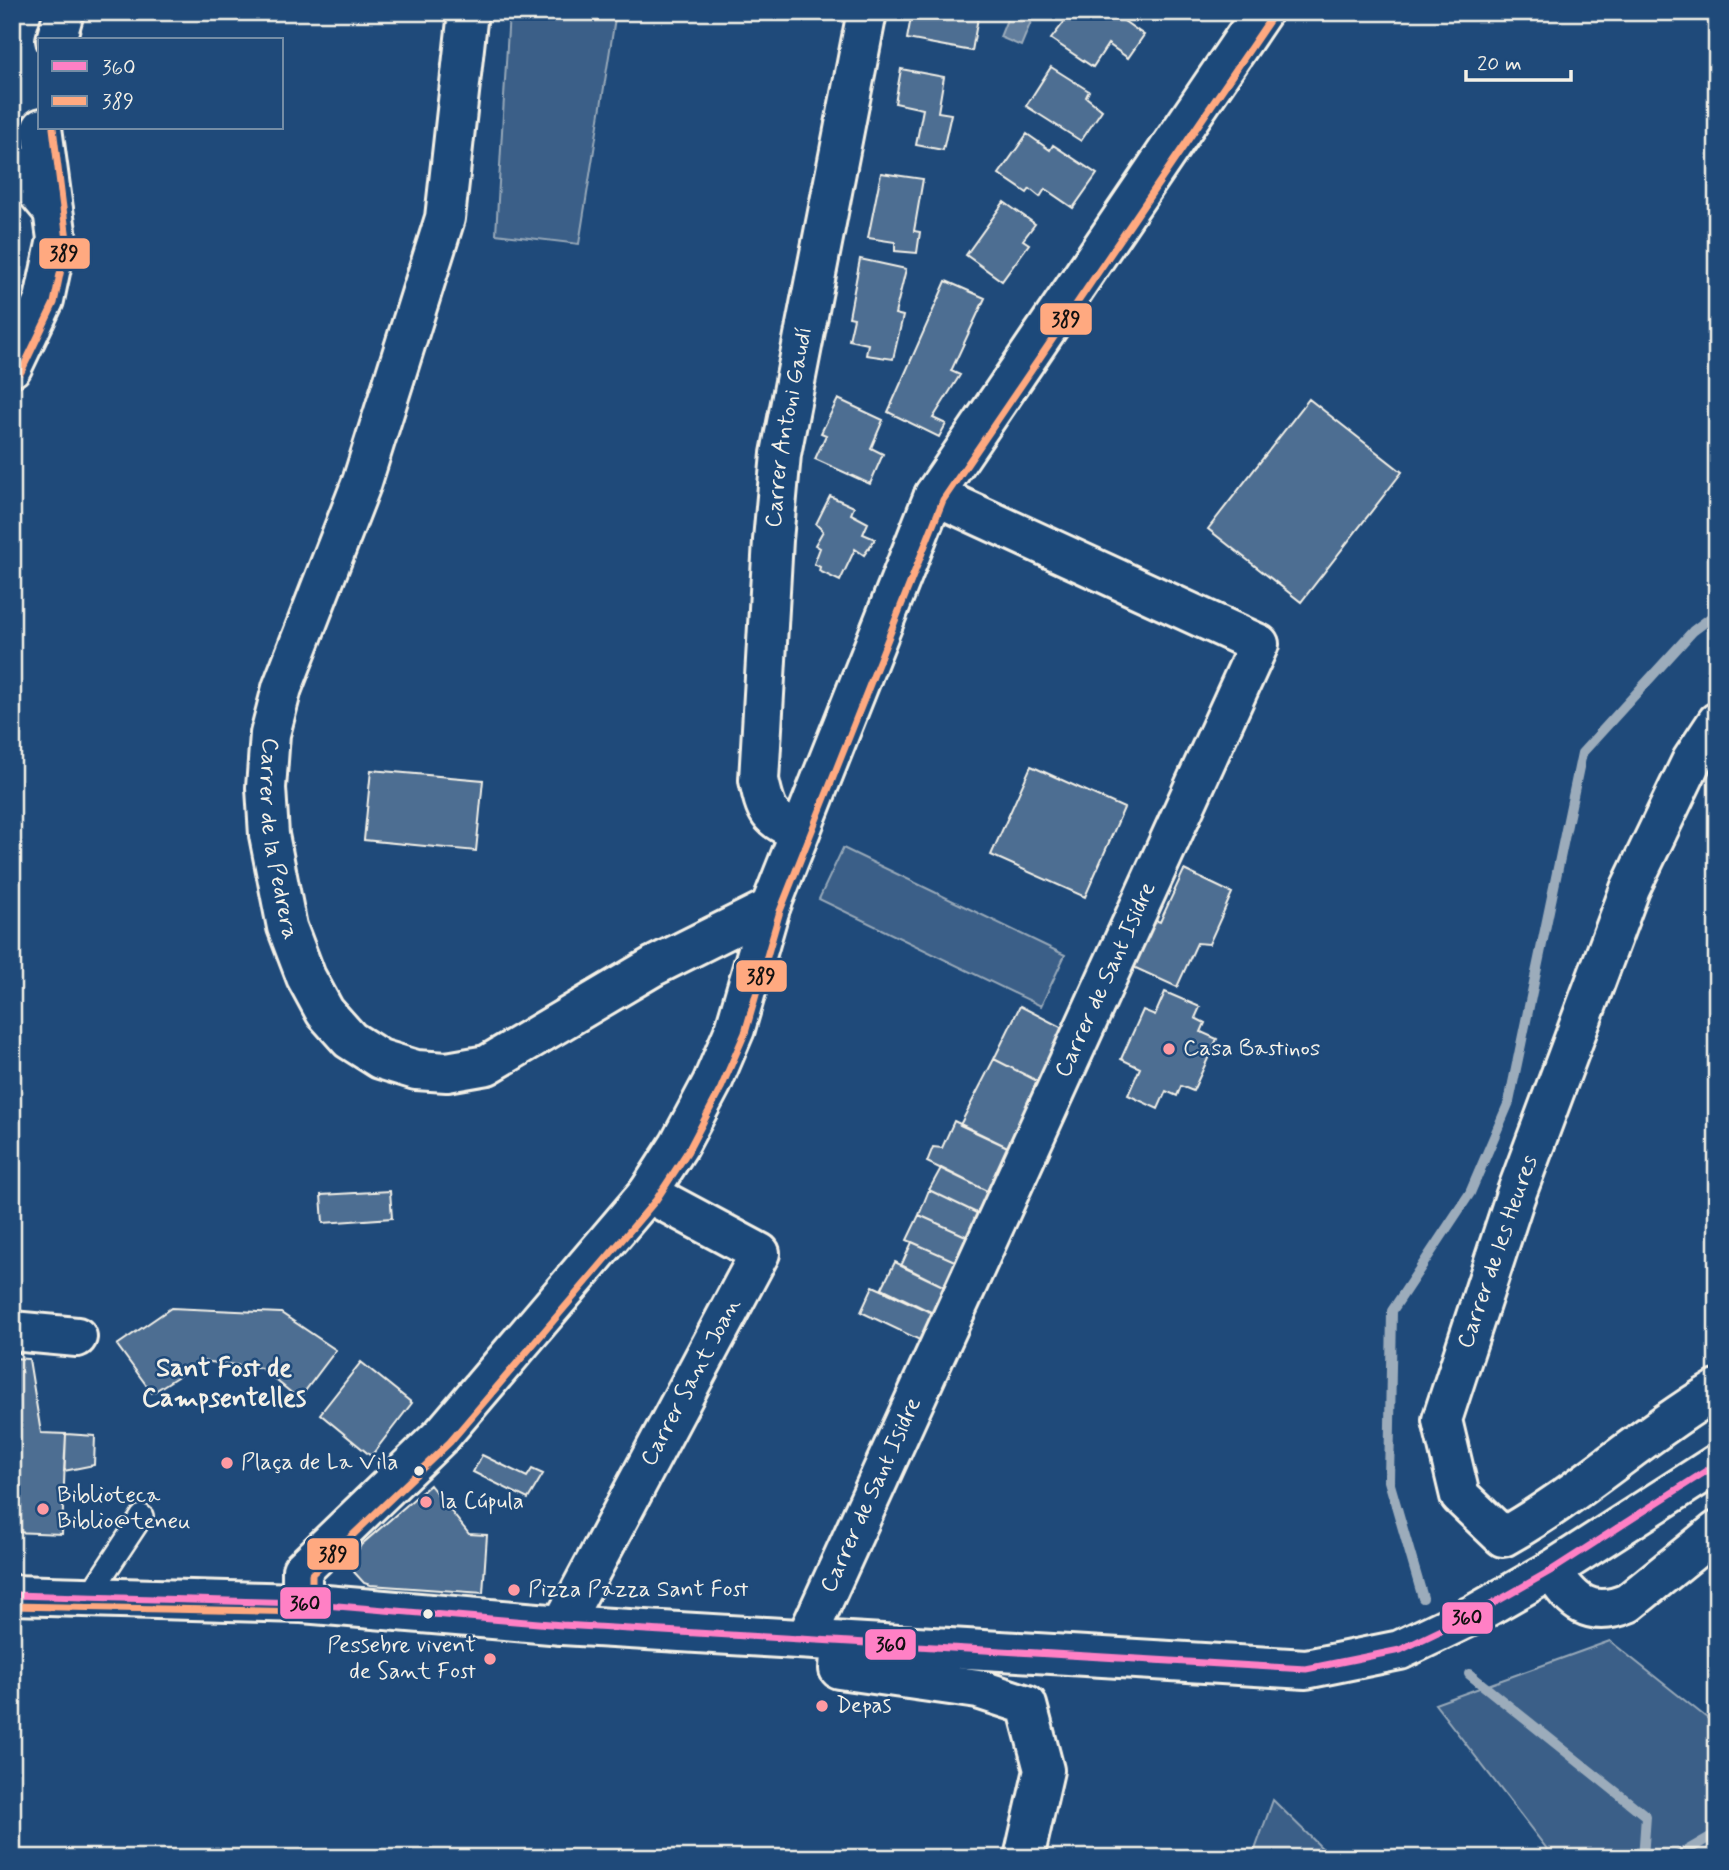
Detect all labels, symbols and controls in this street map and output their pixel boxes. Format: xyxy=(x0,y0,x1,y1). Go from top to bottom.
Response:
legend xyxy=(38,38,284,130)
scale bar xyxy=(1466,38,1572,82)
text: 20 m xyxy=(1477,50,1522,78)
text: 360 xyxy=(102,54,136,82)
text: 389 xyxy=(102,88,134,116)
line badge: 389 xyxy=(38,237,91,270)
text: 389 xyxy=(50,242,79,267)
line badge: 389 xyxy=(1039,302,1093,336)
text: 389 xyxy=(1052,308,1081,333)
street label: Carrer Antoni Gaudí xyxy=(759,324,820,529)
street label: Carrer de la Pedrera xyxy=(251,737,305,944)
street label: Carrer de Sant Isidre xyxy=(1048,878,1163,1083)
line badge: 389 xyxy=(735,959,788,993)
text: 389 xyxy=(747,965,776,990)
place label: Casa Bastinos xyxy=(1183,1034,1320,1064)
marker: Casa Bastinos xyxy=(1161,1041,1177,1057)
street label: Carrer de les Heures xyxy=(1451,1151,1545,1353)
street label: Carrer Sant Joan xyxy=(634,1293,748,1472)
district label: Sant Fost de Campsentelles xyxy=(142,1352,306,1416)
street label: Carrer de Sant Isidre xyxy=(814,1393,929,1598)
place label: Plaça de La Vila xyxy=(241,1448,399,1478)
marker: Plaça de La Vila xyxy=(219,1455,235,1471)
unlabelled marker xyxy=(412,1464,426,1478)
place label: Biblioteca Biblio@teneu xyxy=(57,1481,191,1537)
place label: la Cúpula xyxy=(440,1487,524,1517)
marker: la Cúpula xyxy=(418,1494,434,1510)
marker: Biblioteca Biblio@teneu xyxy=(35,1501,51,1517)
line badge: 389 xyxy=(306,1537,360,1571)
text: 389 xyxy=(319,1543,348,1568)
place label: Pizza Pazza Sant Fost xyxy=(528,1575,749,1605)
marker: Pizza Pazza Sant Fost xyxy=(506,1582,522,1598)
line badge: 360 xyxy=(279,1586,332,1620)
text: 360 xyxy=(290,1592,320,1617)
line badge: 360 xyxy=(1441,1601,1494,1635)
text: 360 xyxy=(1452,1606,1482,1631)
unlabelled marker xyxy=(421,1607,435,1621)
line badge: 360 xyxy=(864,1628,917,1661)
place label: Pessebre vivent de Sant Fost xyxy=(327,1631,476,1687)
text: 360 xyxy=(876,1633,906,1658)
marker: Pessebre vivent de Sant Fost xyxy=(482,1651,498,1667)
place label: Depas xyxy=(836,1691,891,1721)
marker: Depas xyxy=(814,1698,830,1714)

